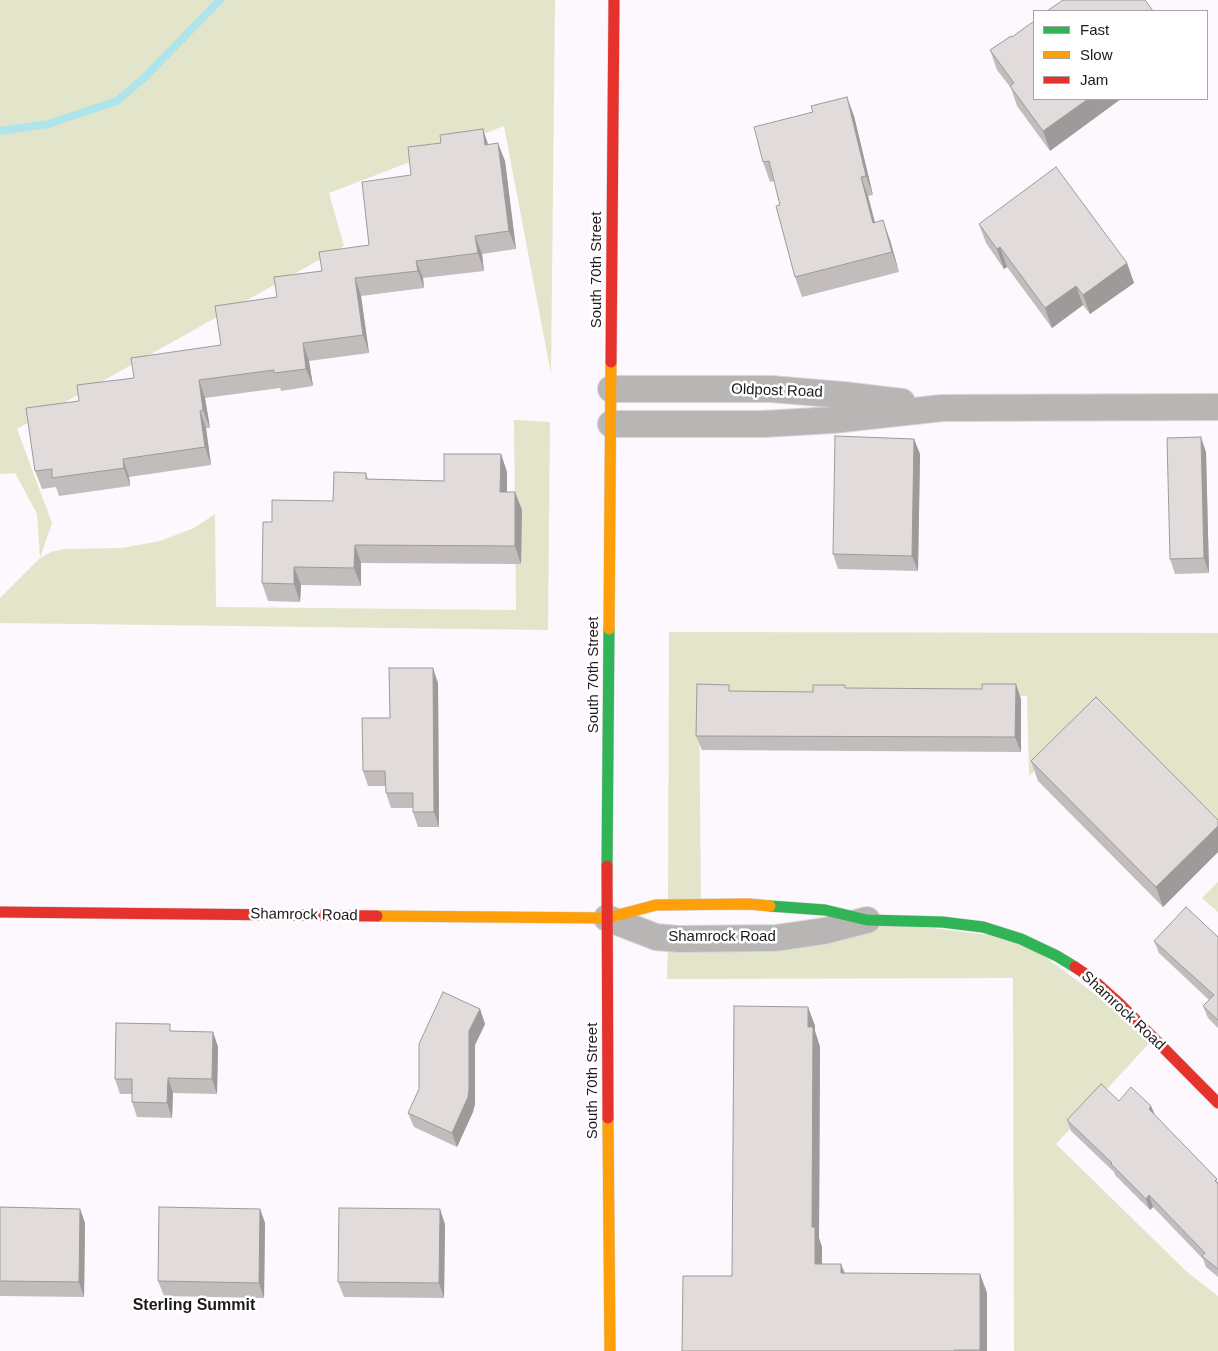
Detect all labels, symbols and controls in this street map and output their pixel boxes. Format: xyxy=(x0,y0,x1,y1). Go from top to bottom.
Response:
legend xyxy=(1033,10,1208,100)
text: Fast xyxy=(1080,21,1109,38)
text: Slow xyxy=(1080,46,1113,63)
text: Jam xyxy=(1080,71,1108,88)
street label: South 70th Street xyxy=(588,212,606,328)
street label: Oldpost Road xyxy=(731,380,823,402)
street label: South 70th Street xyxy=(585,617,603,733)
street label: Shamrock Road xyxy=(250,905,358,925)
street label: Shamrock Road xyxy=(668,928,776,946)
street label: Shamrock Road xyxy=(1078,968,1168,1054)
street label: South 70th Street xyxy=(584,1023,602,1139)
district label: Sterling Summit xyxy=(133,1296,255,1316)

